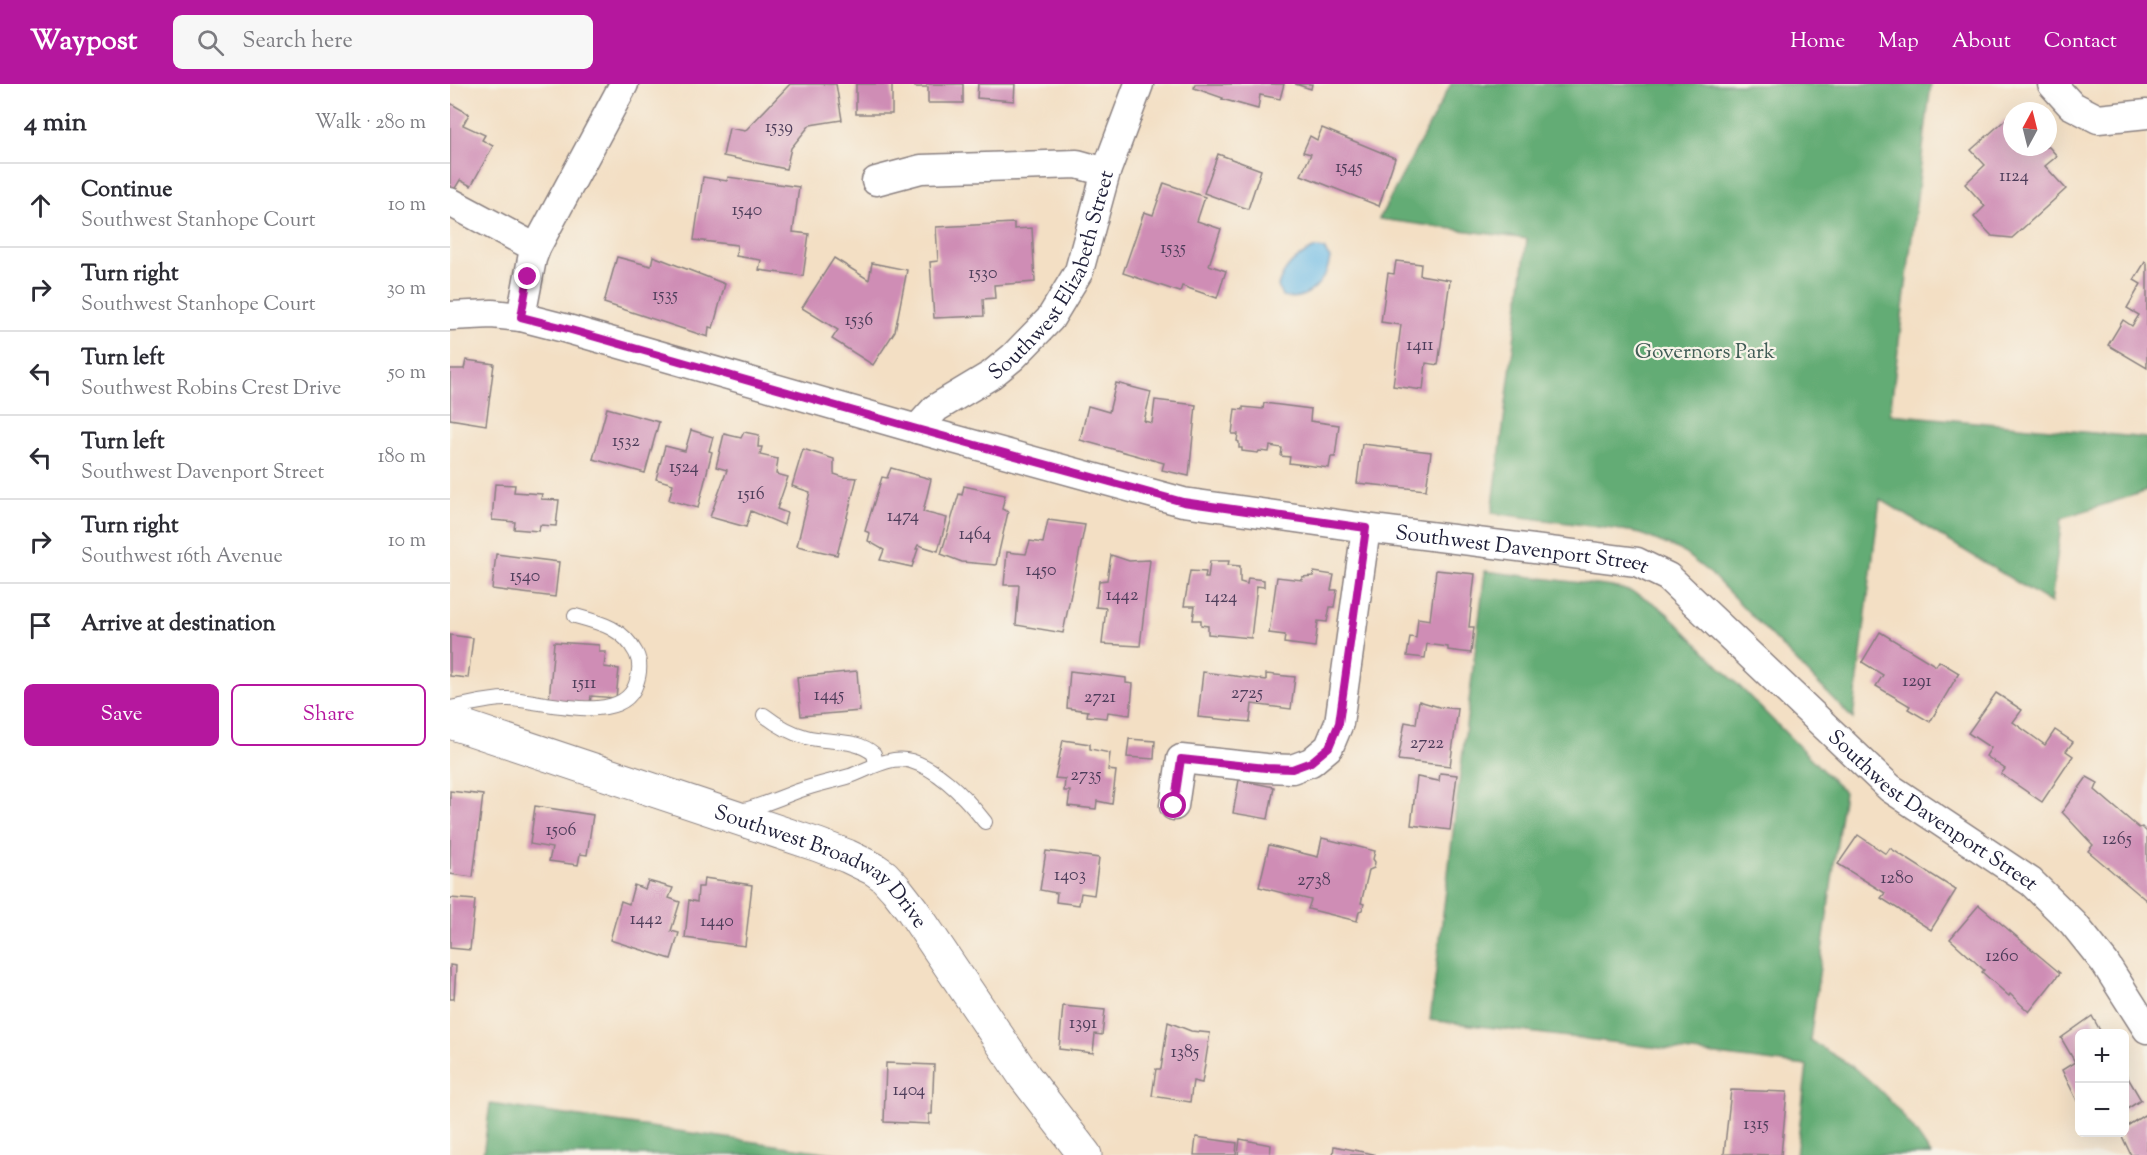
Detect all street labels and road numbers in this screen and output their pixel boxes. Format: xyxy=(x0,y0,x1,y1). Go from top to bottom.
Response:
street label: Southwest Elizabeth Street xyxy=(983,167,1123,388)
street label: Southwest Davenport Street xyxy=(1393,519,1654,583)
street label: Southwest Davenport Street xyxy=(1820,723,2044,898)
street label: Southwest Broadway Drive xyxy=(710,798,934,935)

